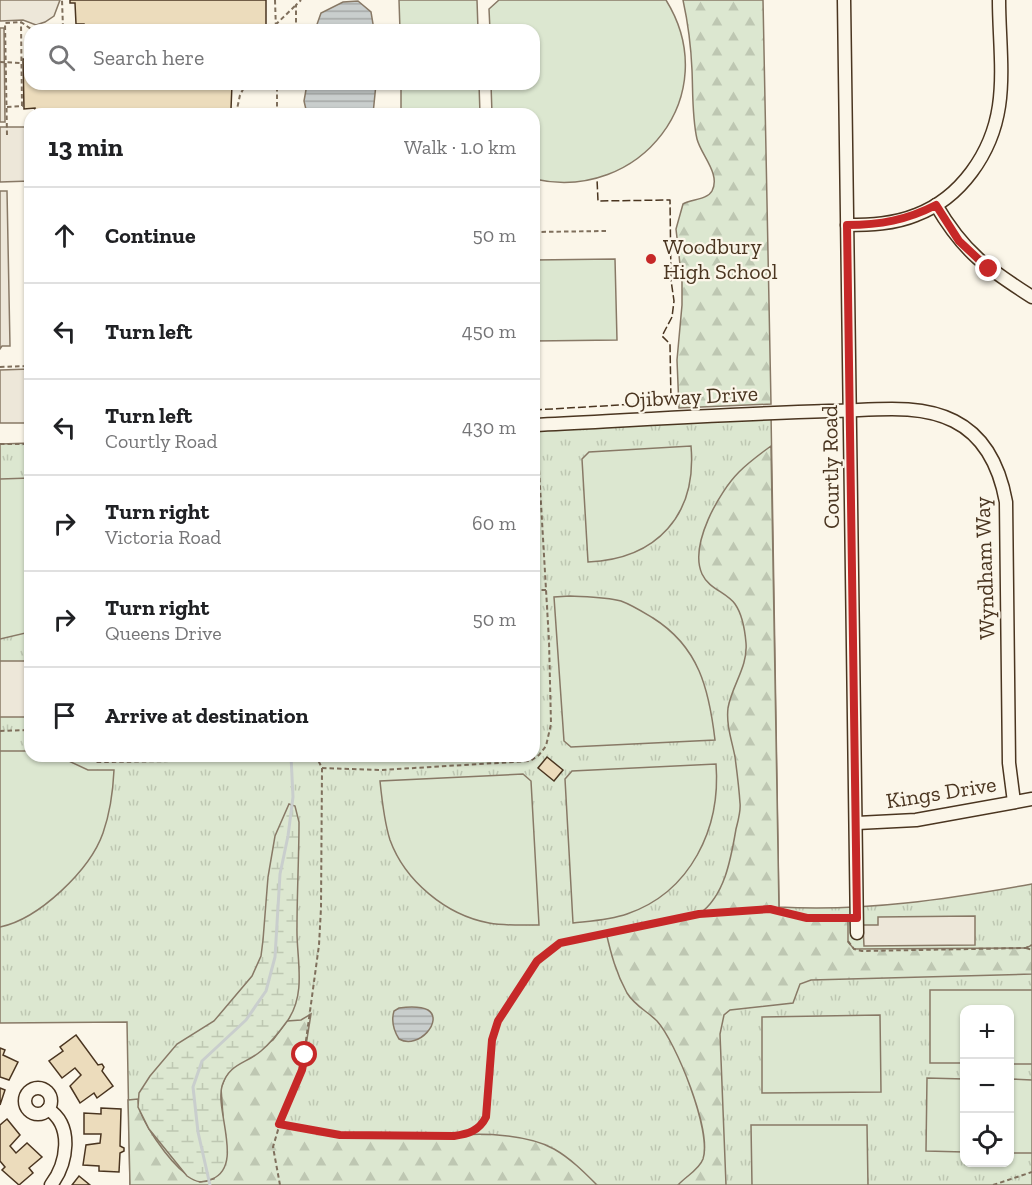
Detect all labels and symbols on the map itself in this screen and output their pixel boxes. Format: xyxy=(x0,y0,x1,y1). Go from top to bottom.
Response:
place label: Woodbury High School xyxy=(663,233,778,285)
marker: Woodbury High School xyxy=(644,252,658,266)
route end xyxy=(975,255,1001,281)
street label: Ojibway Drive xyxy=(623,380,759,413)
street label: Courtly Road xyxy=(816,405,845,529)
street label: Wyndham Way xyxy=(968,495,1000,640)
street label: Kings Drive xyxy=(884,770,998,815)
route start xyxy=(291,1041,317,1067)

